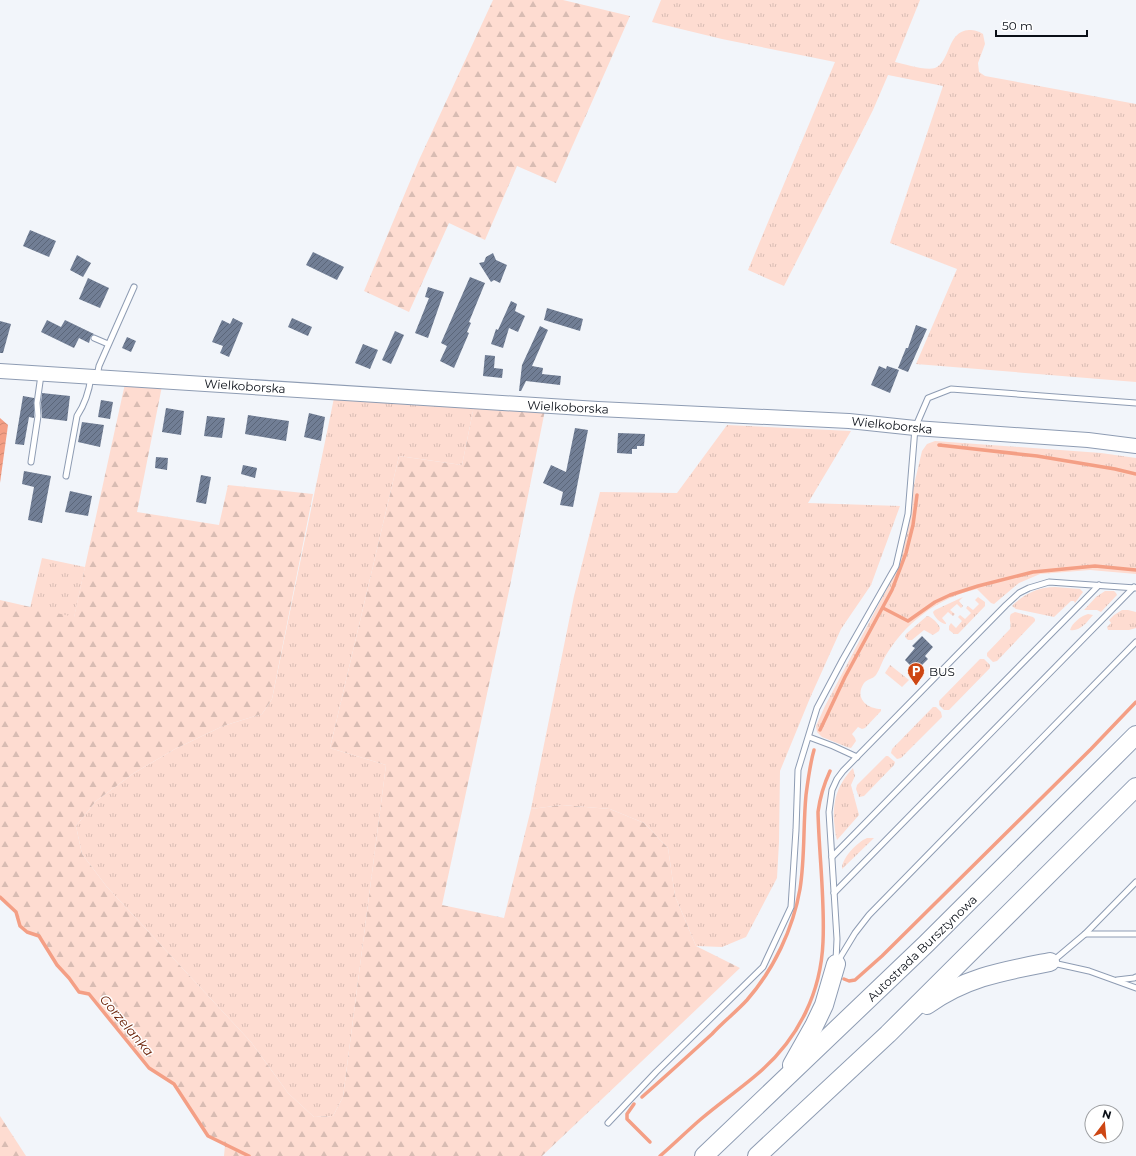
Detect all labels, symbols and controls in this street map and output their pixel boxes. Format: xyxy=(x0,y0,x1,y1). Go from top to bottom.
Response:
scale bar xyxy=(996,12,1087,38)
text: 50 m xyxy=(1002,18,1033,33)
street label: Wielkoborska xyxy=(204,376,286,396)
street label: Wielkoborska xyxy=(527,397,609,417)
street label: Wielkoborska xyxy=(851,413,933,437)
parking icon: BUS xyxy=(906,661,926,686)
place label: BUS xyxy=(929,664,955,679)
street label: Autostrada Bursztynowa xyxy=(864,892,980,1004)
water label: Gorzelanka xyxy=(97,991,157,1059)
north arrow xyxy=(1084,1104,1124,1144)
text: N xyxy=(1101,1106,1113,1122)

